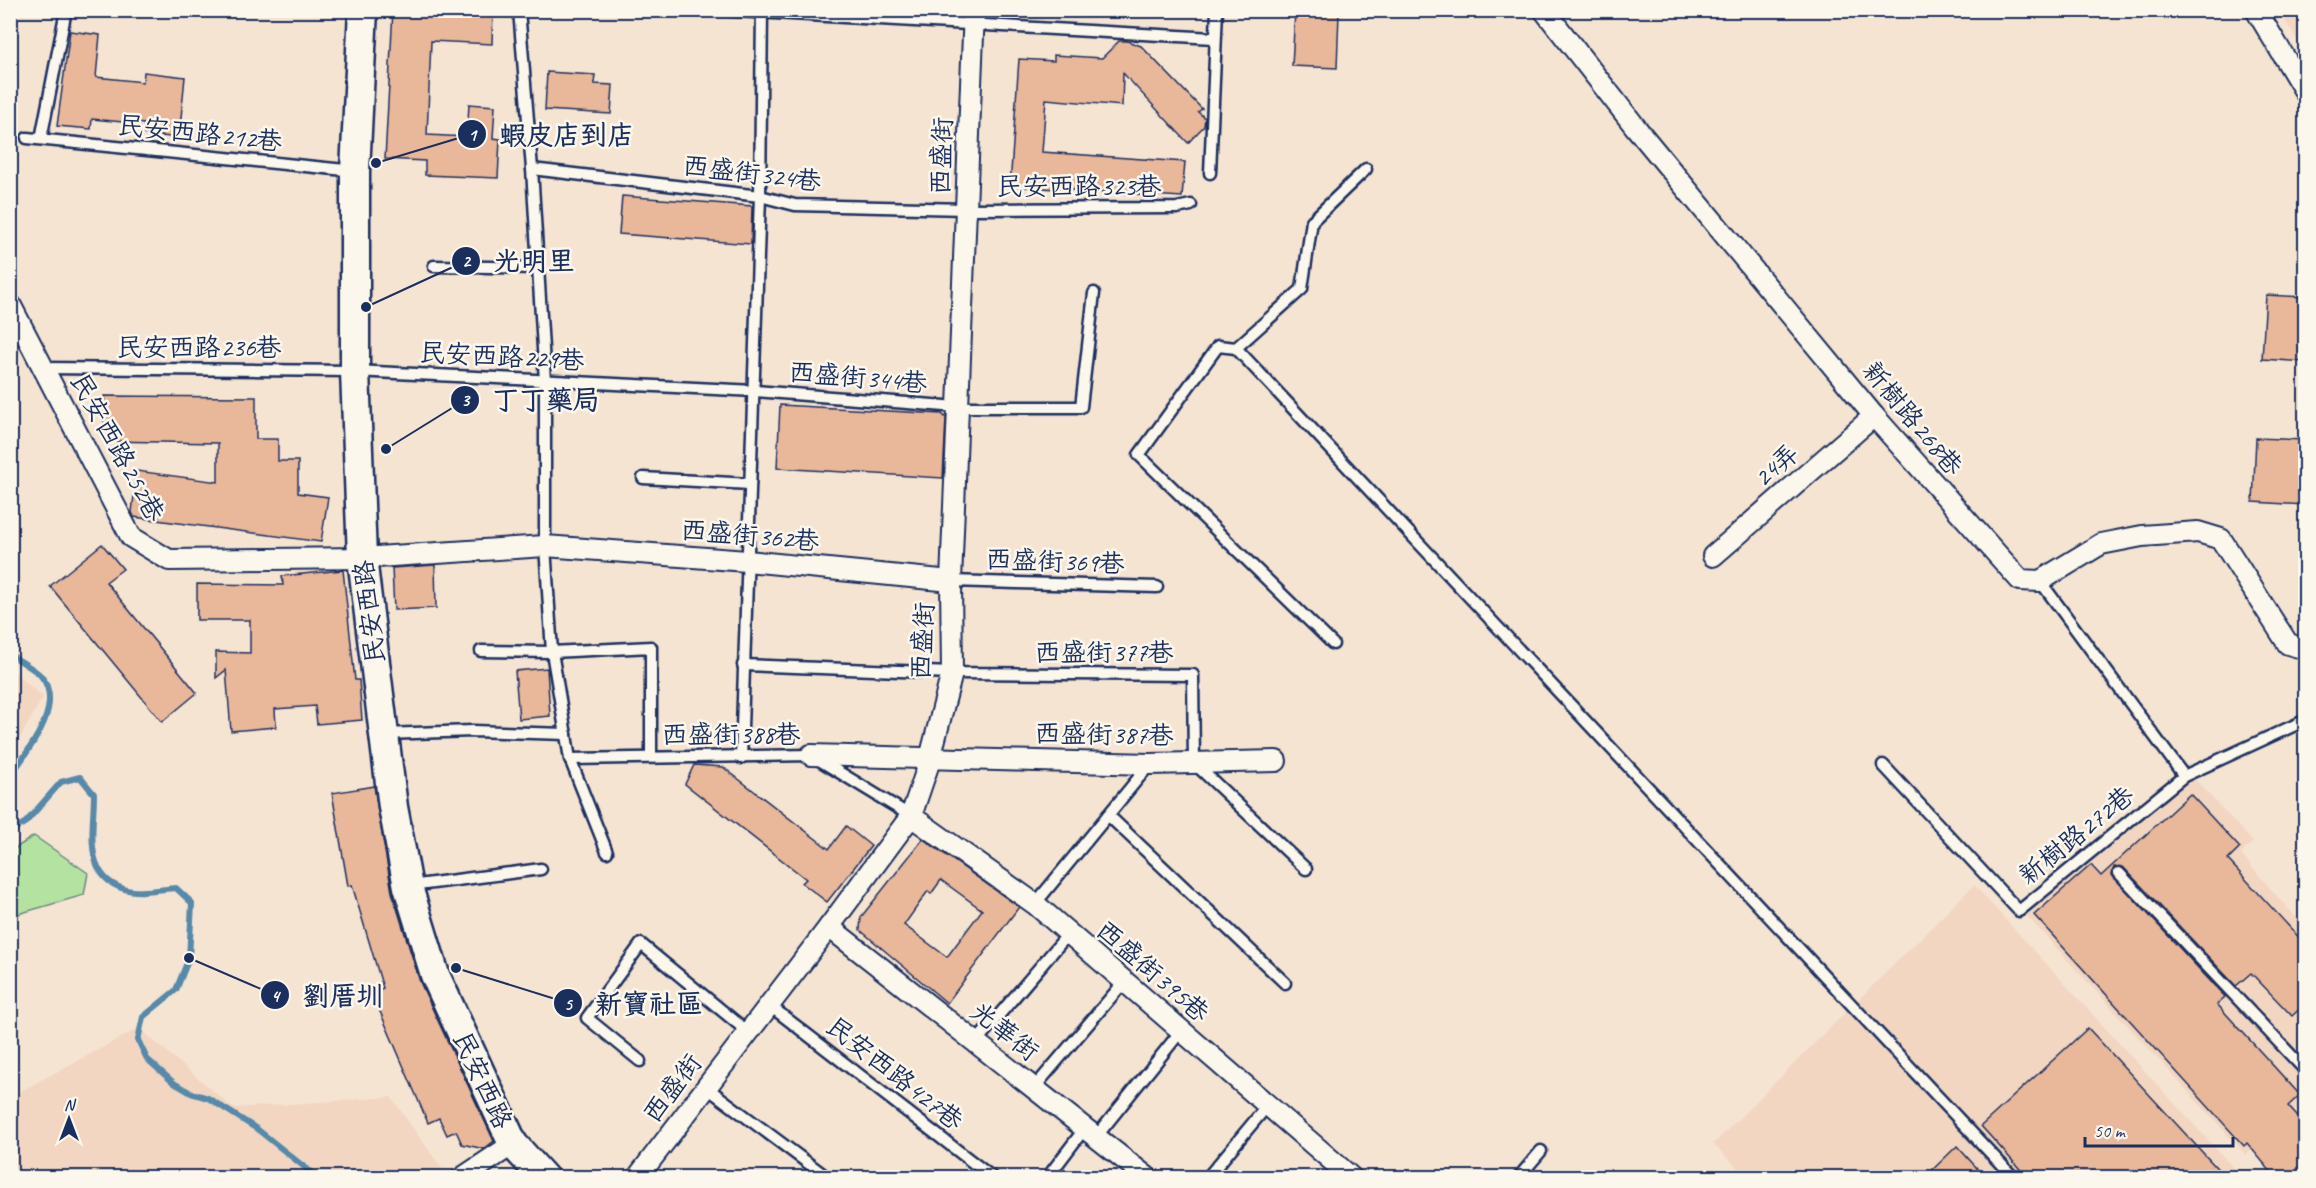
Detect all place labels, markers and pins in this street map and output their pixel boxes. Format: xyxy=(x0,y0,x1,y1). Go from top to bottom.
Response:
callout: 蝦皮店到店 xyxy=(457,112,646,157)
callout: 光明里 xyxy=(451,239,586,284)
callout: 丁丁藥局 xyxy=(450,377,612,422)
callout: 劉厝圳 xyxy=(260,973,395,1018)
callout: 新寶社區 xyxy=(553,981,715,1026)

